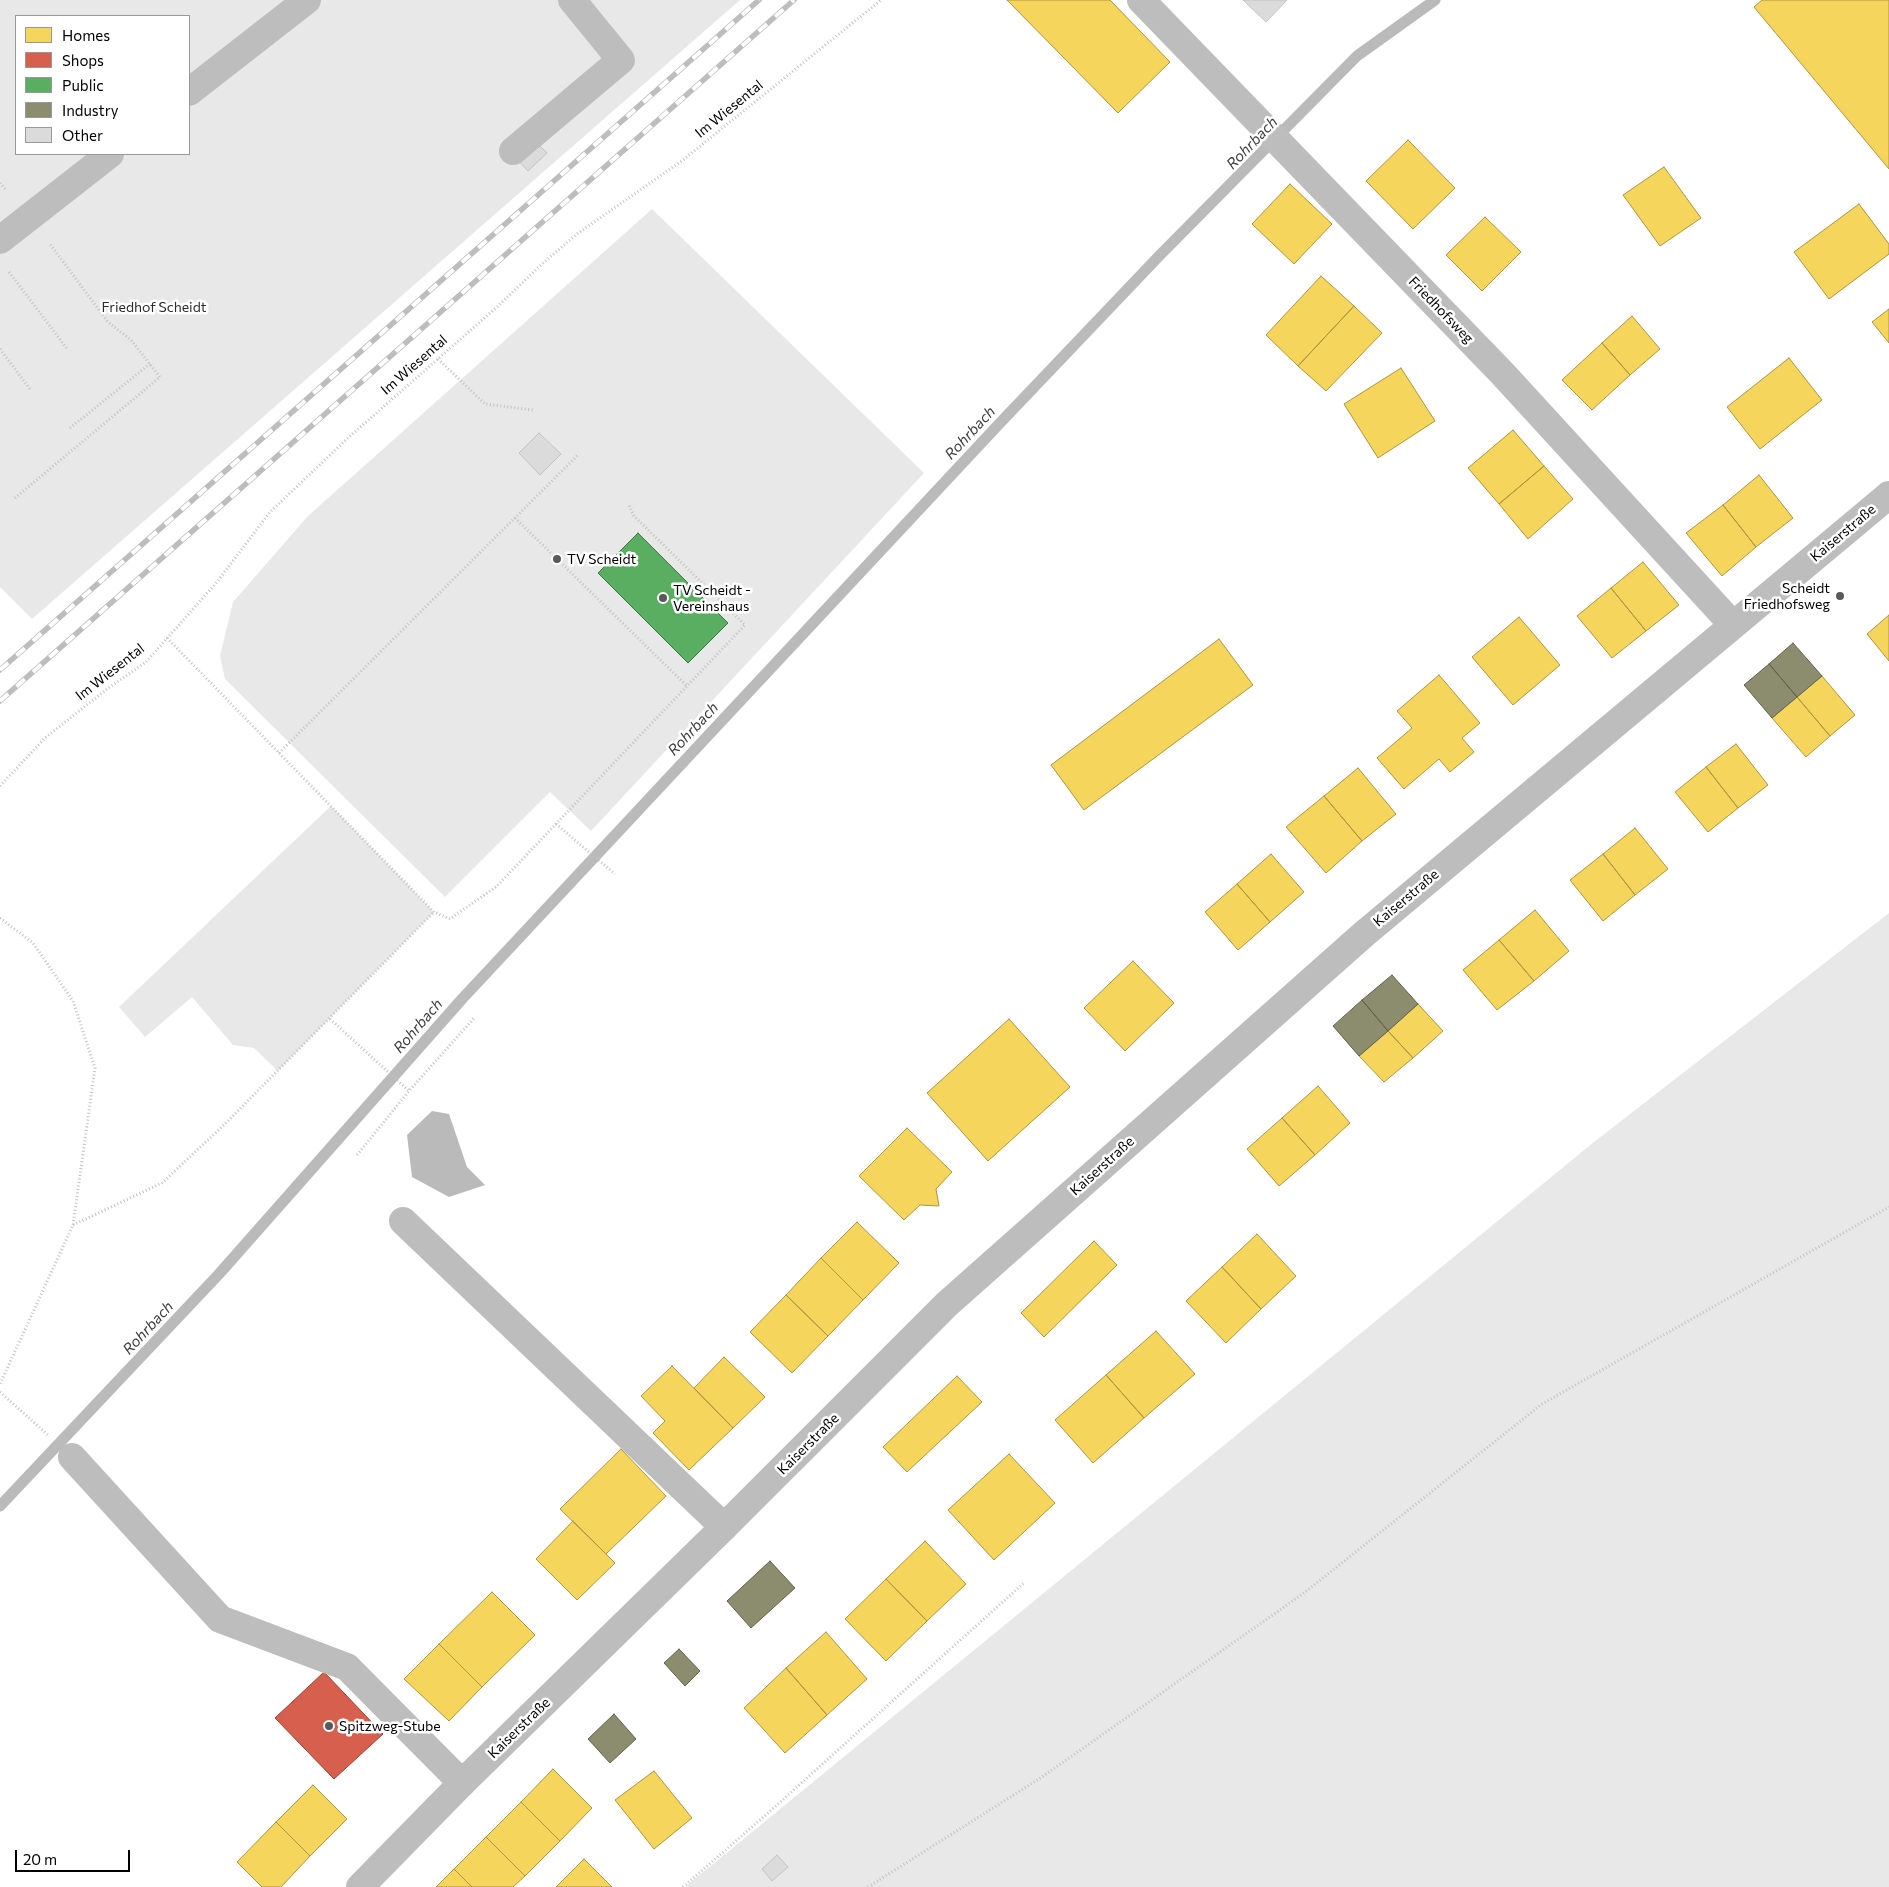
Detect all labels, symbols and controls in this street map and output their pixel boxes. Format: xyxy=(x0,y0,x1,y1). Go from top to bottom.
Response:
legend xyxy=(15,15,190,155)
text: Homes xyxy=(62,26,110,44)
text: Shops xyxy=(62,51,104,69)
text: Public xyxy=(62,76,104,94)
street label: Im Wiesental xyxy=(692,77,766,141)
text: Industry xyxy=(62,101,119,119)
water label: Rohrbach xyxy=(1223,113,1281,173)
text: Other xyxy=(62,126,103,144)
street label: Friedhofsweg xyxy=(1405,273,1477,347)
park label: Friedhof Scheidt xyxy=(102,299,206,315)
street label: Im Wiesental xyxy=(377,332,451,398)
water label: Rohrbach xyxy=(941,403,999,463)
street label: Kaiserstraße xyxy=(1807,501,1879,565)
place label: TV Scheidt xyxy=(567,551,636,567)
marker: TV Scheidt xyxy=(551,553,563,565)
place label: Scheidt Friedhofsweg xyxy=(1744,580,1830,612)
place label: TV Scheidt - Vereinshaus xyxy=(673,582,751,614)
marker: Scheidt Friedhofsweg xyxy=(1834,590,1846,602)
marker: TV Scheidt - Vereinshaus xyxy=(657,592,669,604)
street label: Im Wiesental xyxy=(72,640,148,704)
water label: Rohrbach xyxy=(664,699,722,759)
street label: Kaiserstraße xyxy=(1370,866,1442,930)
water label: Rohrbach xyxy=(390,995,446,1057)
street label: Kaiserstraße xyxy=(1067,1133,1137,1199)
water label: Rohrbach xyxy=(119,1298,177,1358)
street label: Kaiserstraße xyxy=(774,1410,842,1478)
street label: Kaiserstraße xyxy=(484,1694,554,1762)
place label: Spitzweg-Stube xyxy=(339,1718,441,1734)
marker: Spitzweg-Stube xyxy=(323,1720,335,1732)
scale bar xyxy=(18,1840,132,1872)
text: 20 m xyxy=(23,1850,57,1868)

